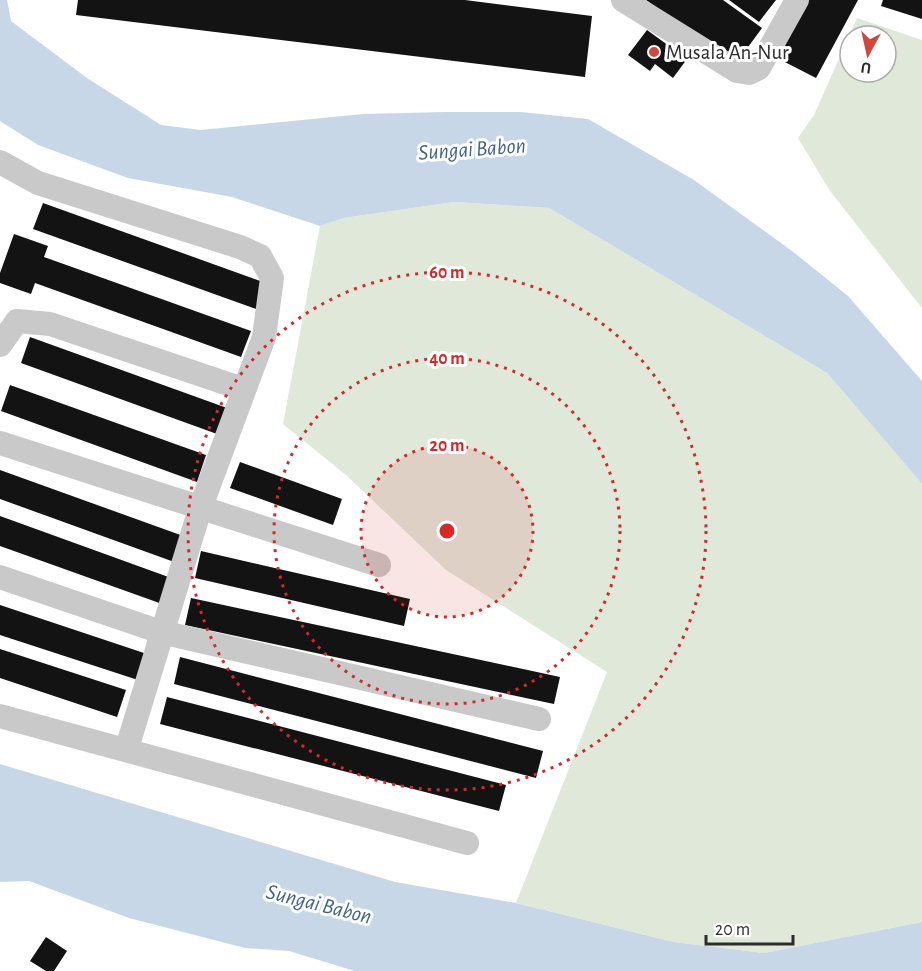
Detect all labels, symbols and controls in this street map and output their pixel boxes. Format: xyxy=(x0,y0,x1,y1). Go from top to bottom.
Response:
north arrow xyxy=(838,24,898,84)
place label: Musala An-Nur xyxy=(666,42,789,63)
marker: Musala An-Nur xyxy=(647,45,661,59)
text: U xyxy=(860,59,872,76)
water label: Sungai Babon xyxy=(418,134,526,164)
text: 60 m xyxy=(429,264,465,282)
text: 40 m xyxy=(429,350,465,368)
text: 20 m xyxy=(429,437,465,455)
centre of rings xyxy=(437,521,457,541)
water label: Sungai Babon xyxy=(264,880,374,928)
scale bar xyxy=(706,908,793,946)
text: 20 m xyxy=(715,921,750,939)

